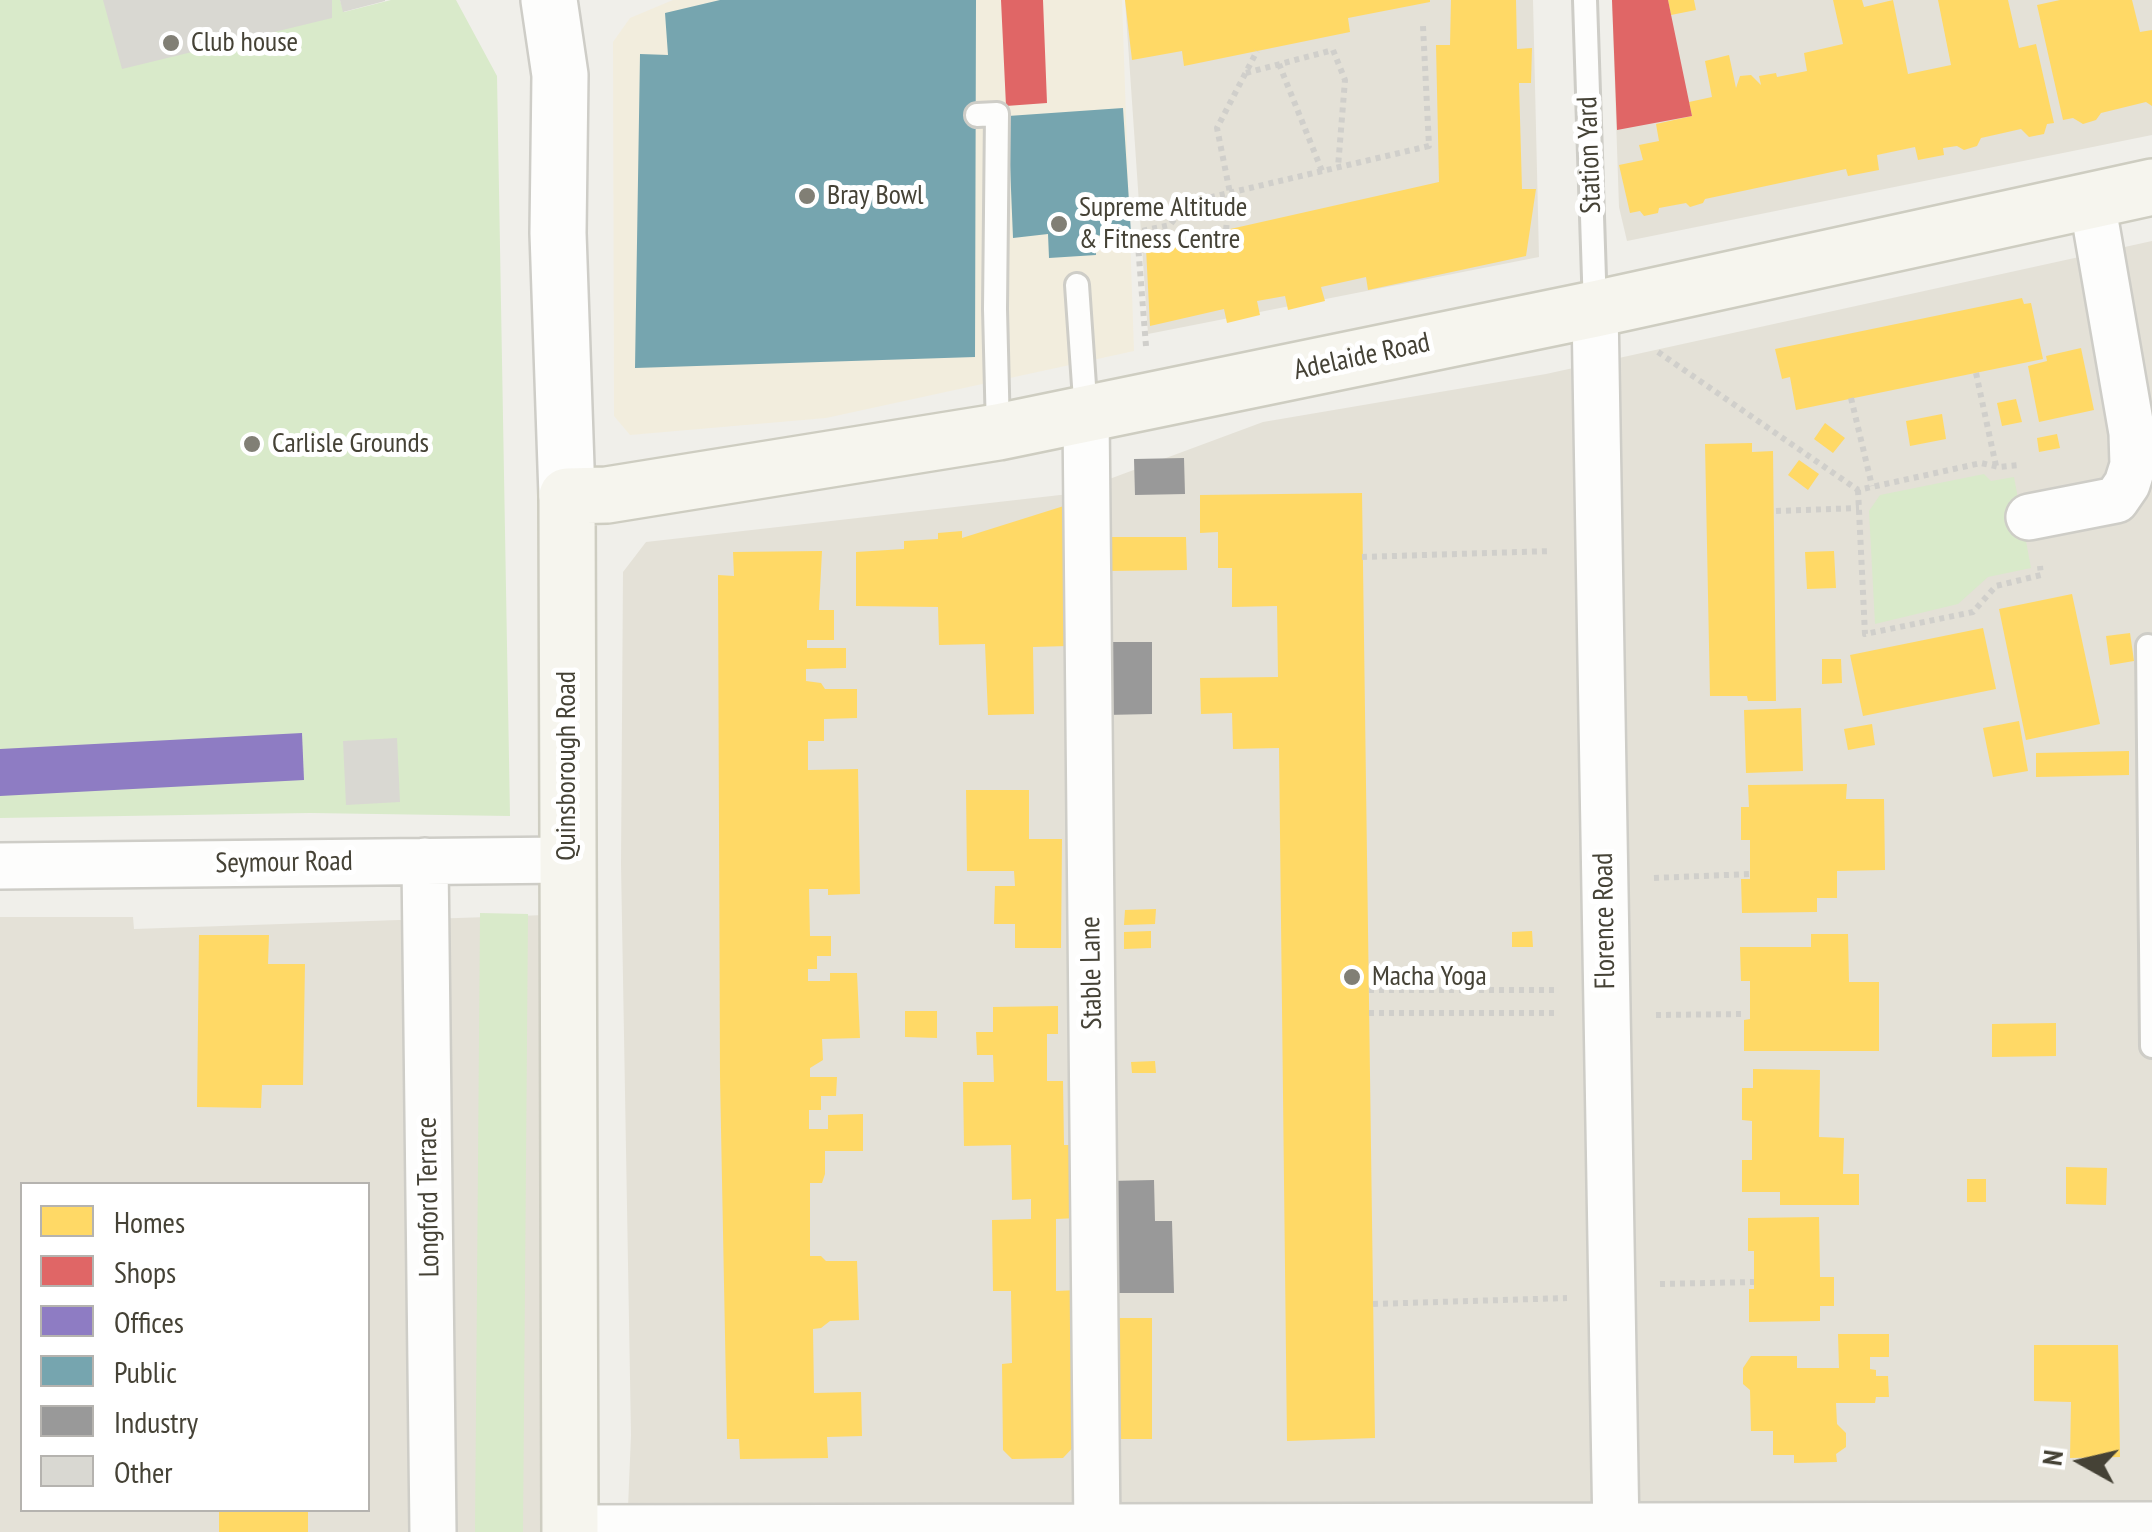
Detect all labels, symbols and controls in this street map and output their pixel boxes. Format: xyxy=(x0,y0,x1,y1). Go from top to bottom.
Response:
place label: Club house xyxy=(191,26,298,60)
marker: Club house xyxy=(160,32,182,54)
street label: Station Yard xyxy=(1571,96,1609,214)
place label: Bray Bowl xyxy=(827,179,924,213)
marker: Bray Bowl xyxy=(796,185,818,207)
place label: Supreme Altitude & Fitness Centre xyxy=(1079,191,1247,257)
marker: Supreme Altitude & Fitness Centre xyxy=(1048,213,1070,235)
street label: Adelaide Road xyxy=(1291,326,1433,388)
place label: Carlisle Grounds xyxy=(272,427,429,461)
marker: Carlisle Grounds xyxy=(241,433,263,455)
street label: Quinsborough Road xyxy=(550,671,584,861)
street label: Seymour Road xyxy=(215,845,353,881)
street label: Florence Road xyxy=(1587,852,1623,990)
street label: Stable Lane xyxy=(1074,916,1110,1030)
place label: Macha Yoga xyxy=(1372,960,1487,994)
marker: Macha Yoga xyxy=(1341,966,1363,988)
street label: Longford Terrace xyxy=(411,1116,447,1278)
legend xyxy=(20,1182,370,1512)
text: Homes xyxy=(114,1202,185,1241)
text: Shops xyxy=(114,1252,176,1291)
text: Offices xyxy=(114,1302,184,1341)
text: Public xyxy=(114,1352,177,1391)
text: Industry xyxy=(114,1402,198,1441)
north arrow xyxy=(2032,1412,2132,1512)
text: N xyxy=(2032,1448,2071,1468)
text: Other xyxy=(114,1452,173,1491)

